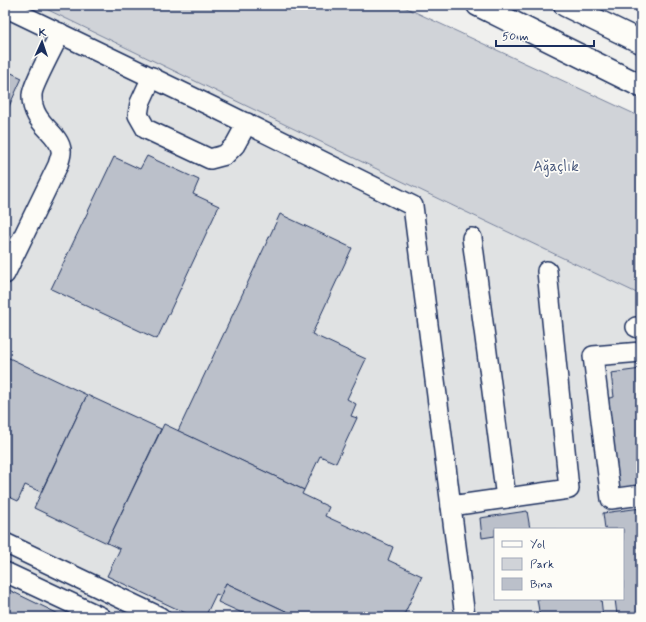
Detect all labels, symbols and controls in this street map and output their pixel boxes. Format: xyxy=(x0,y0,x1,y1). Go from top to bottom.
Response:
north arrow xyxy=(22,22,62,62)
scale bar xyxy=(496,22,594,48)
text: K xyxy=(38,26,47,40)
text: 50 m xyxy=(502,29,529,45)
park label: Ağaçlık xyxy=(533,157,579,177)
legend xyxy=(494,528,624,600)
text: Yol xyxy=(530,537,545,553)
text: Park xyxy=(530,557,554,573)
text: Bina xyxy=(530,577,553,593)

